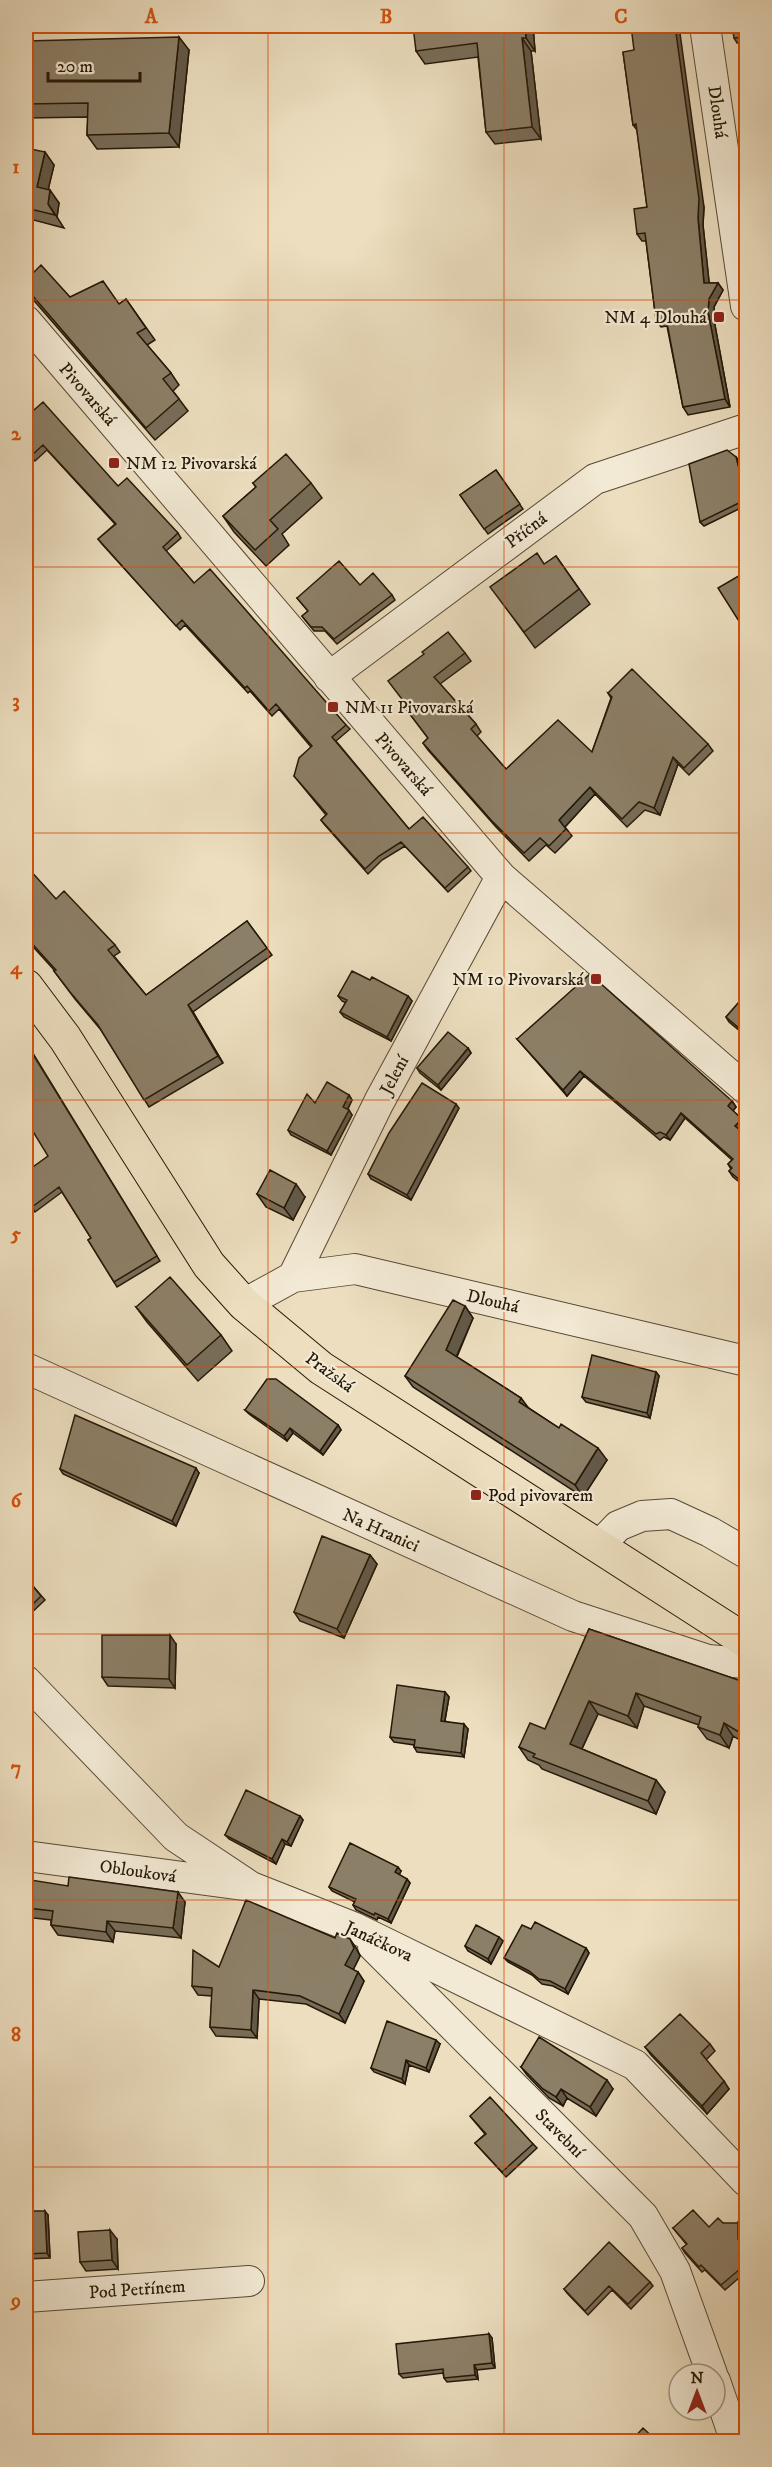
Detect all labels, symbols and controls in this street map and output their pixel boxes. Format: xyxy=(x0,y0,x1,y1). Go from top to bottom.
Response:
text: A xyxy=(144,5,159,30)
text: B xyxy=(380,5,392,30)
text: C xyxy=(614,5,628,30)
scale bar xyxy=(48,45,140,83)
text: 20 m xyxy=(57,56,93,78)
street label: Dlouhá xyxy=(702,84,732,140)
text: 1 xyxy=(12,155,20,180)
place label: NM 4 Dlouhá xyxy=(605,307,707,329)
marker: NM 4 Dlouhá xyxy=(712,310,726,324)
street label: Pivovarská xyxy=(54,359,121,431)
text: 2 xyxy=(11,422,22,447)
place label: NM 12 Pivovarská xyxy=(126,453,257,475)
marker: NM 12 Pivovarská xyxy=(107,456,121,470)
street label: Příčná xyxy=(501,508,552,554)
text: 3 xyxy=(12,689,20,714)
place label: NM 11 Pivovarská xyxy=(345,697,474,719)
marker: NM 11 Pivovarská xyxy=(326,700,340,714)
street label: Pivovarská xyxy=(370,729,437,801)
text: 4 xyxy=(10,956,23,981)
place label: NM 10 Pivovarská xyxy=(452,969,584,991)
marker: NM 10 Pivovarská xyxy=(589,972,603,986)
street label: Jelení xyxy=(375,1051,415,1101)
text: 5 xyxy=(10,1222,21,1247)
street label: Dlouhá xyxy=(464,1285,521,1319)
street label: Pražská xyxy=(301,1348,358,1398)
place label: Pod pivovarem xyxy=(488,1485,593,1507)
marker: Pod pivovarem xyxy=(469,1488,483,1502)
text: 6 xyxy=(11,1489,23,1514)
street label: Na Hranici xyxy=(339,1504,422,1558)
text: 7 xyxy=(11,1756,21,1781)
street label: Oblouková xyxy=(98,1856,178,1888)
street label: Janáčkova xyxy=(339,1916,416,1967)
text: 8 xyxy=(11,2023,21,2048)
street label: Stavební xyxy=(530,2105,589,2164)
street label: Pod Petřínem xyxy=(88,2276,186,2304)
text: 9 xyxy=(9,2289,21,2314)
north arrow xyxy=(667,2362,727,2422)
text: N xyxy=(690,2368,704,2388)

